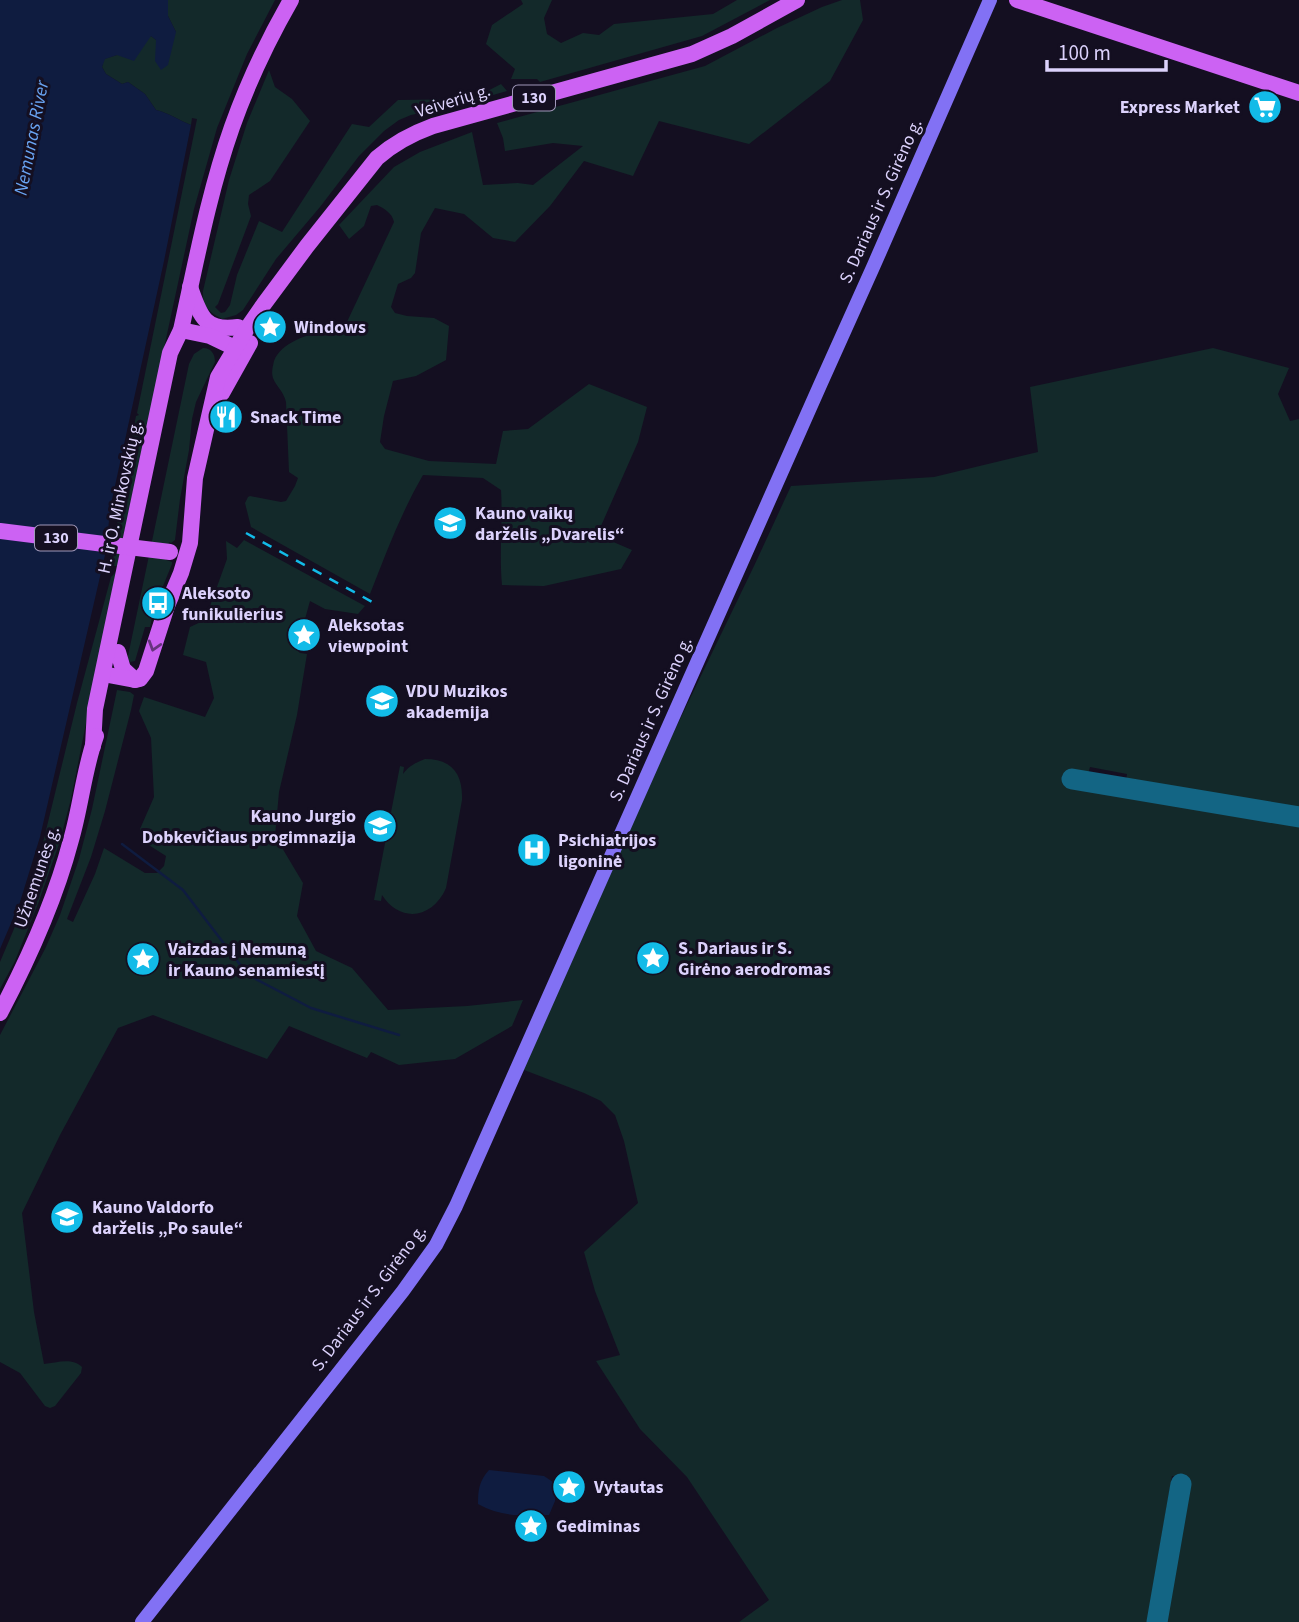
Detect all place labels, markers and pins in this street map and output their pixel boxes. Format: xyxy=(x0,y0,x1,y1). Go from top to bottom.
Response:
supermarket icon: Express Market xyxy=(1246,88,1284,126)
place label: Express Market xyxy=(1120,95,1240,120)
place icon: Windows xyxy=(251,308,289,346)
place label: Windows xyxy=(294,315,366,340)
restaurant icon: Snack Time xyxy=(207,398,245,436)
place label: Snack Time xyxy=(250,405,341,430)
place label: Kauno vaikų darželis „Dvarelis“ xyxy=(475,501,625,547)
school or university icon: Kauno vaikų darželis „Dvarelis“ xyxy=(431,504,469,542)
place label: Aleksoto funikulierius xyxy=(181,581,283,627)
bus stop icon: Aleksoto funikulierius xyxy=(139,584,177,622)
place label: Aleksotas viewpoint xyxy=(327,613,408,659)
place icon: Aleksotas viewpoint xyxy=(285,616,323,654)
place label: VDU Muzikos akademija xyxy=(405,679,507,725)
school or university icon: VDU Muzikos akademija xyxy=(363,682,401,720)
place label: Kauno Jurgio Dobkevičiaus progimnazija xyxy=(142,804,356,850)
school or university icon: Kauno Jurgio Dobkevičiaus progimnazija xyxy=(361,807,399,845)
place label: Psichiatrijos ligoninė xyxy=(558,828,656,874)
hospital icon: Psichiatrijos ligoninė xyxy=(515,831,553,869)
place label: S. Dariaus ir S. Girėno aerodromas xyxy=(678,936,831,982)
place label: Vaizdas į Nemuną ir Kauno senamiestį xyxy=(167,937,325,983)
place icon: S. Dariaus ir S. Girėno aerodromas xyxy=(634,939,672,977)
place icon: Vaizdas į Nemuną ir Kauno senamiestį xyxy=(124,940,162,978)
place label: Kauno Valdorfo darželis „Po saule“ xyxy=(92,1195,243,1241)
school or university icon: Kauno Valdorfo darželis „Po saule“ xyxy=(48,1198,86,1236)
place icon: Vytautas xyxy=(550,1468,588,1506)
place label: Vytautas xyxy=(593,1475,663,1500)
place icon: Gediminas xyxy=(512,1507,550,1545)
place label: Gediminas xyxy=(556,1514,640,1539)

